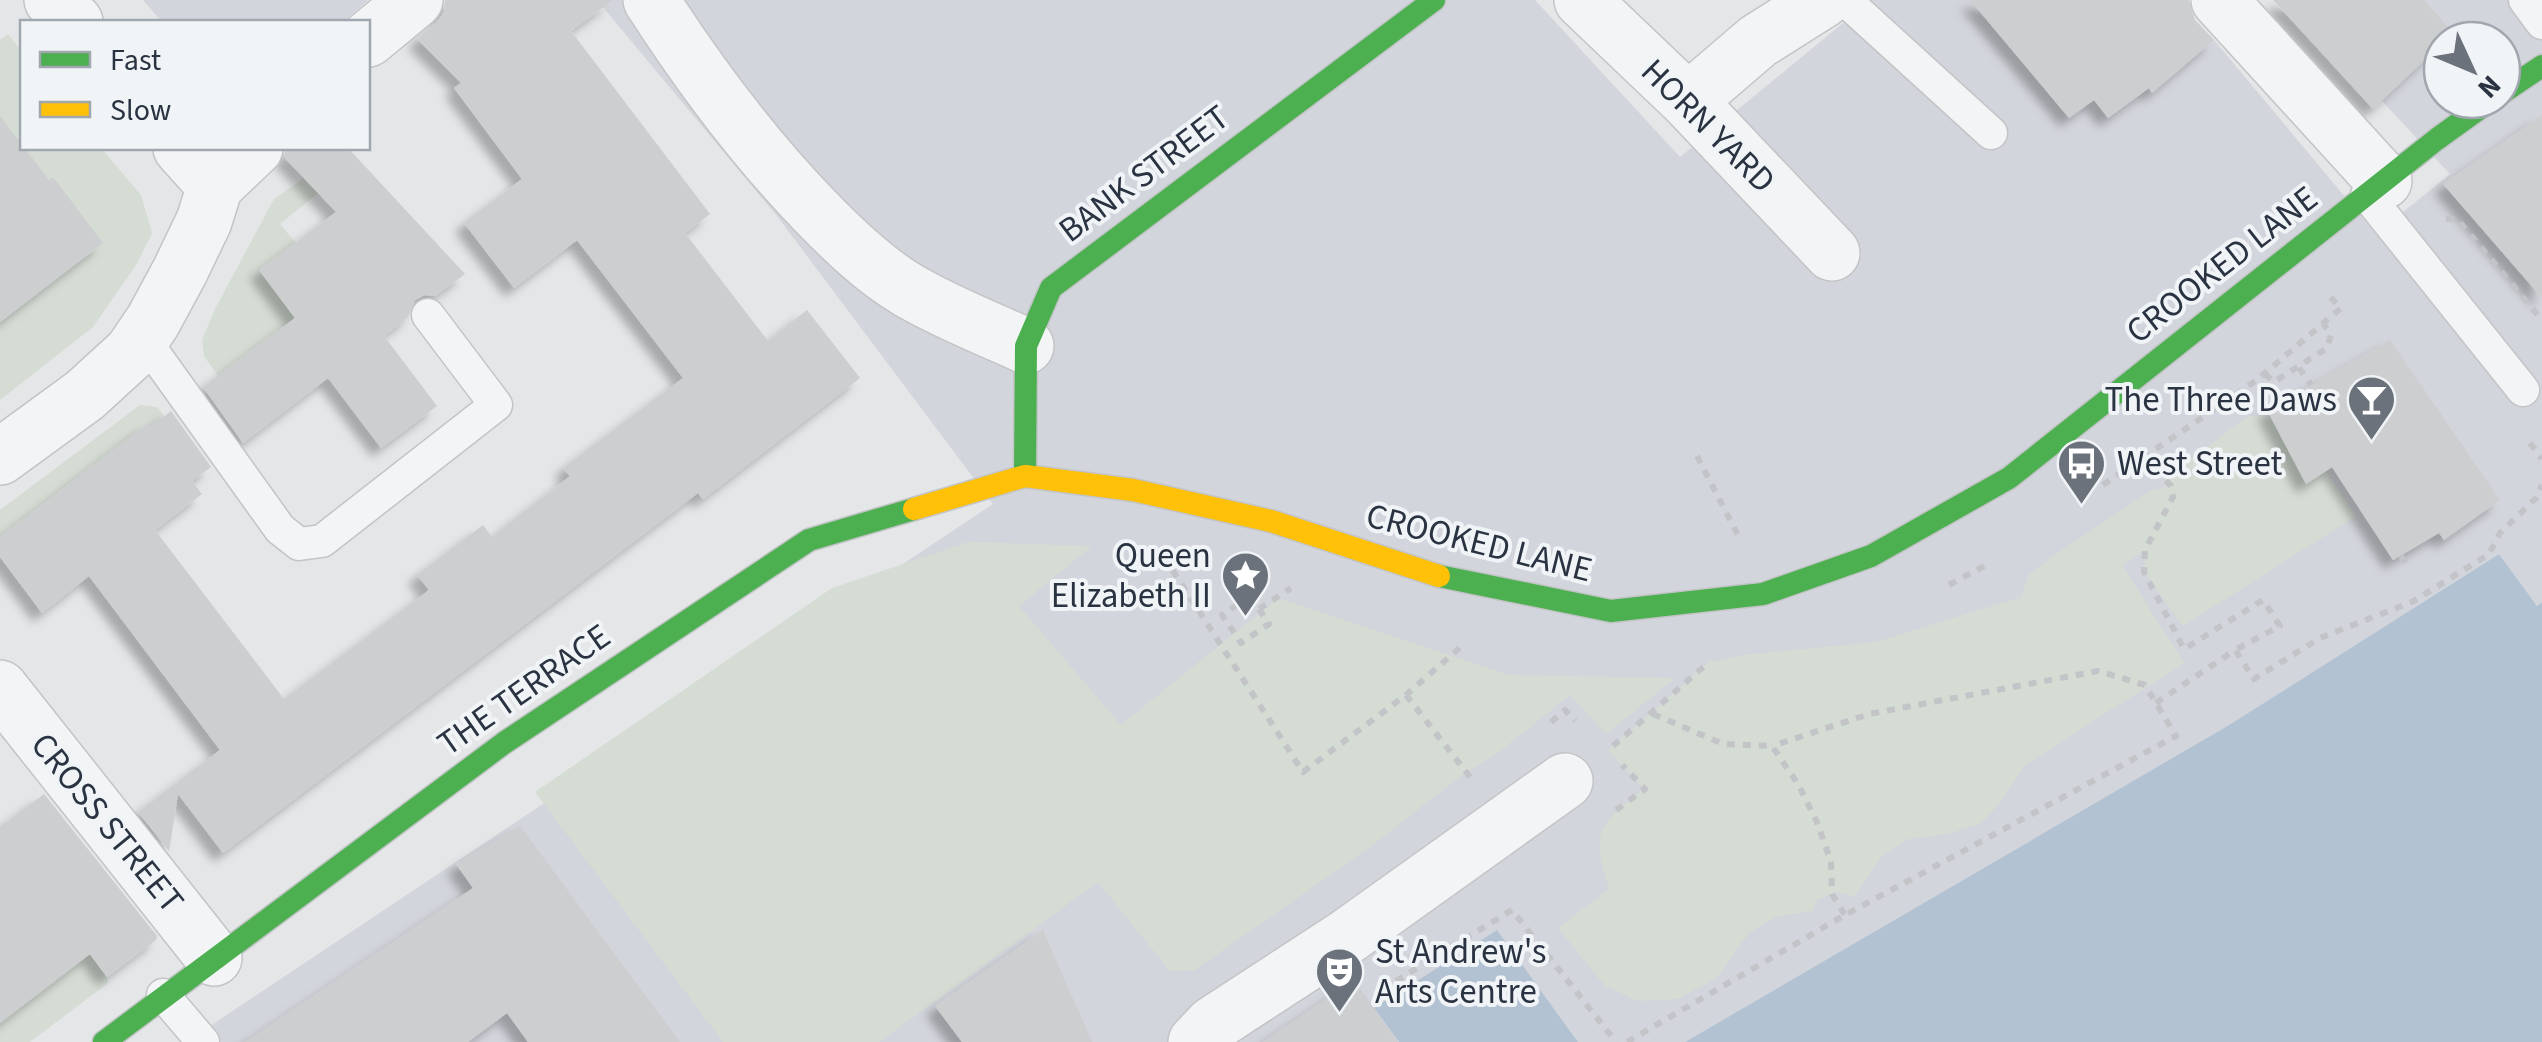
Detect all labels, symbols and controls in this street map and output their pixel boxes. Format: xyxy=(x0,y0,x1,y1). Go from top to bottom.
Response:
legend xyxy=(20,20,370,150)
north arrow xyxy=(2422,20,2522,120)
text: Fast xyxy=(110,39,161,82)
street label: HORN YARD xyxy=(1629,47,1787,205)
text: N xyxy=(2468,66,2510,107)
text: Slow xyxy=(110,89,171,132)
street label: BANK STREET xyxy=(1048,93,1240,255)
street label: CROOKED LANE xyxy=(2116,174,2328,356)
bar icon: The Three Daws xyxy=(2346,374,2398,442)
place label: The Three Daws xyxy=(2105,375,2337,425)
bus stop icon: West Street xyxy=(2056,438,2108,506)
place label: West Street xyxy=(2117,439,2283,489)
street label: CROOKED LANE xyxy=(1361,491,1597,595)
place label: Queen Elizabeth II xyxy=(1051,531,1211,621)
place icon: Queen Elizabeth II xyxy=(1220,550,1272,618)
street label: THE TERRACE xyxy=(427,612,621,768)
street label: CROSS STREET xyxy=(19,722,195,924)
place label: St Andrew's Arts Centre xyxy=(1375,927,1546,1017)
theatre icon: St Andrew's Arts Centre xyxy=(1314,946,1366,1014)

